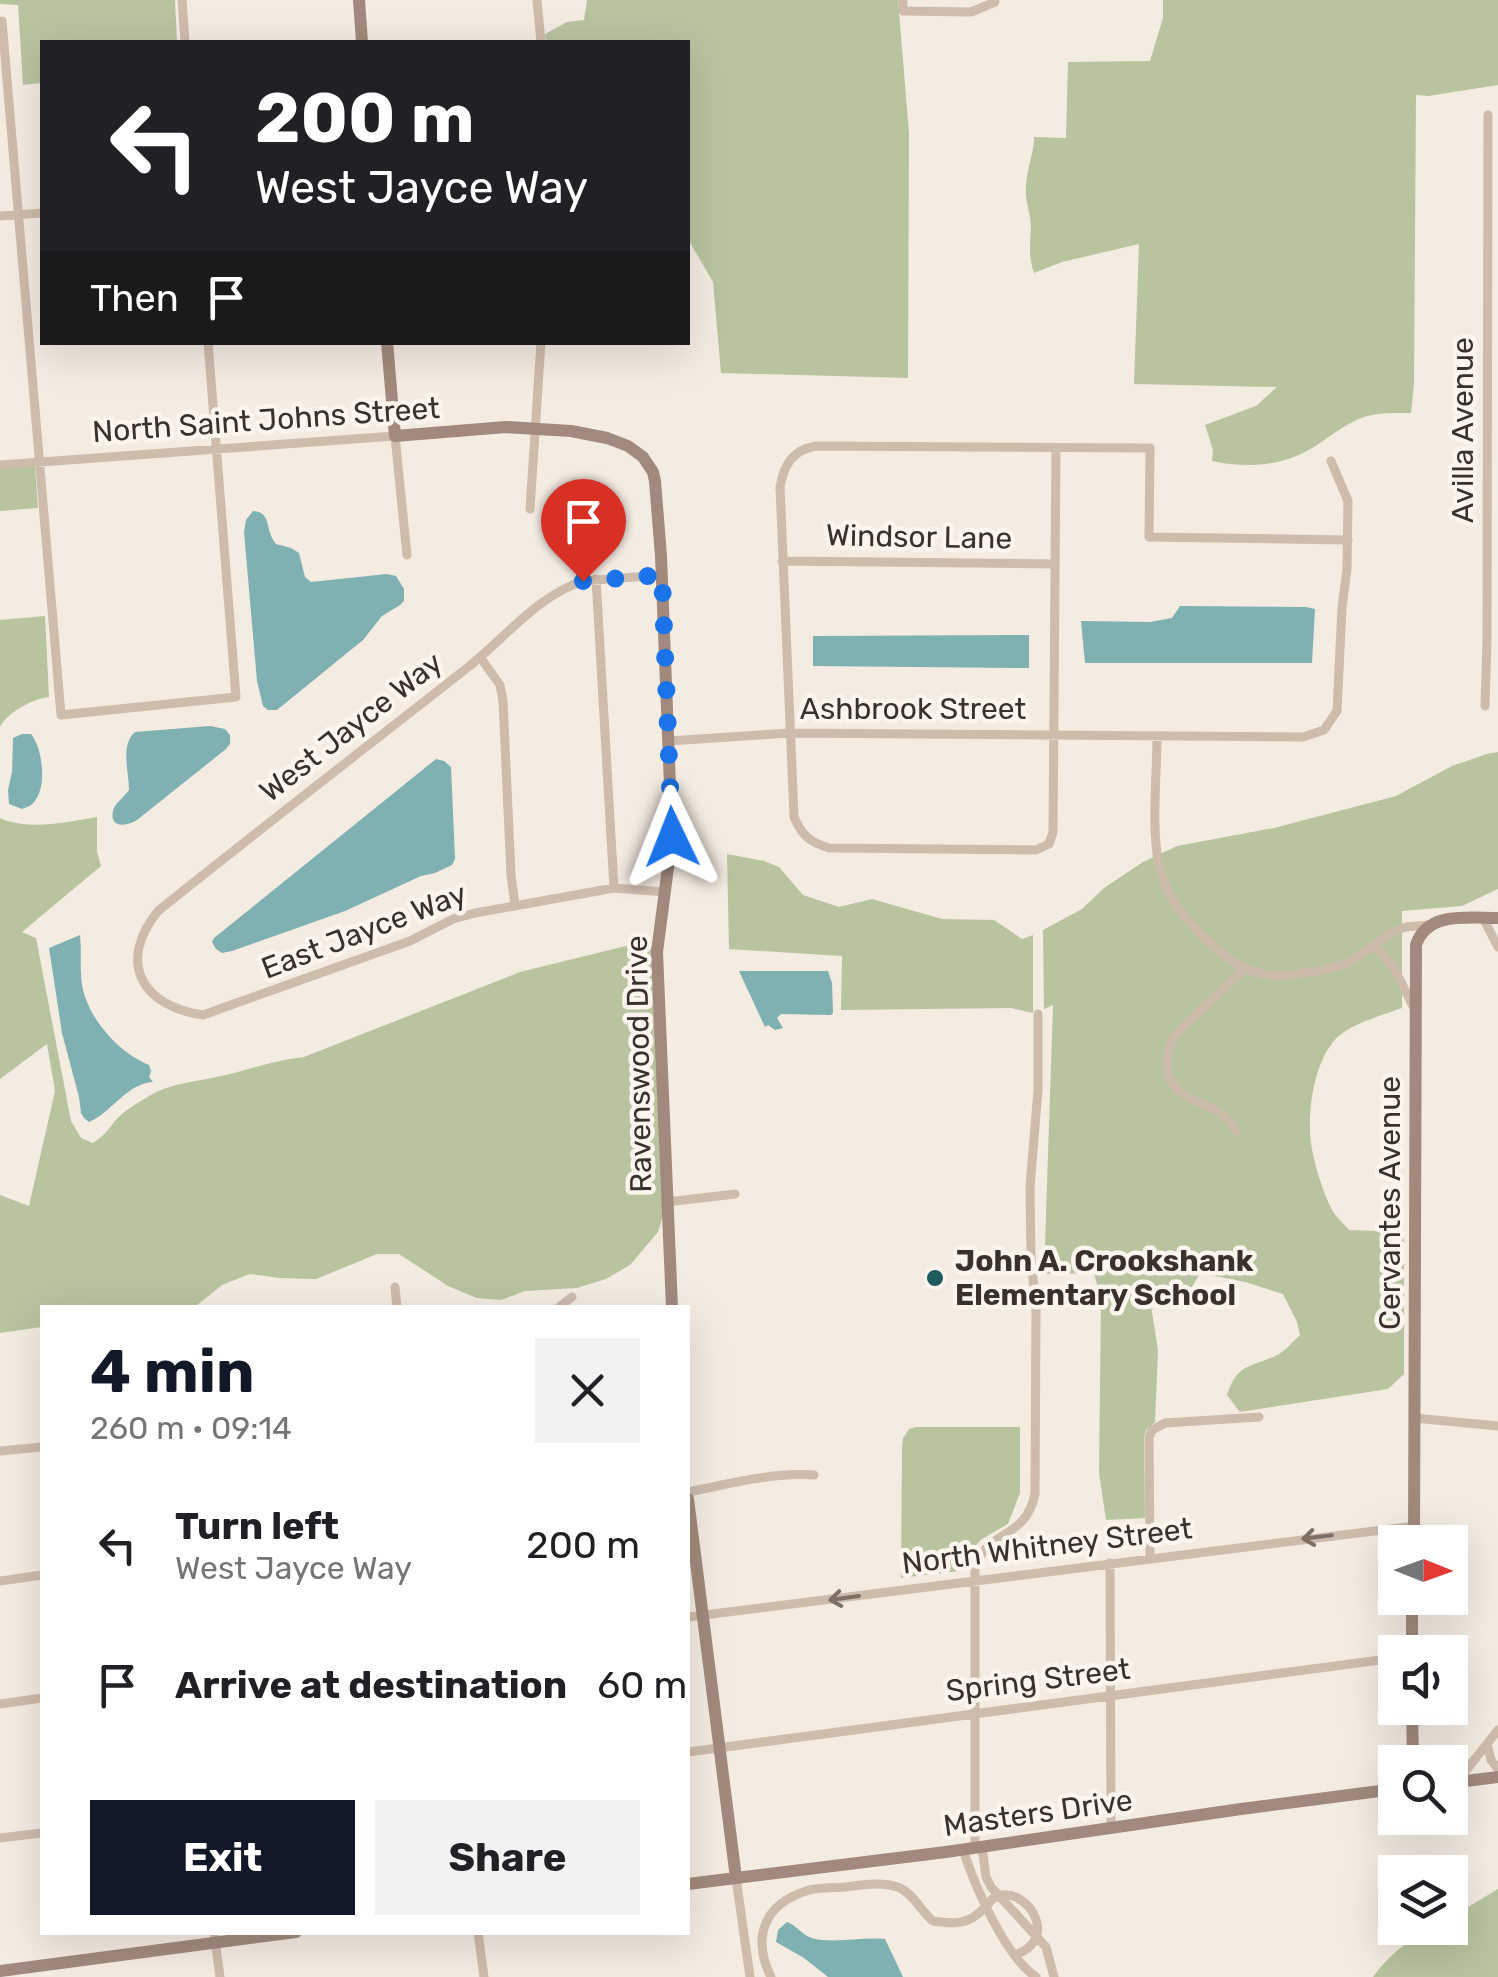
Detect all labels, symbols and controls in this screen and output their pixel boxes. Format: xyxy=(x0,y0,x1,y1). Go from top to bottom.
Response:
text: 200 m xyxy=(255,77,475,160)
icon: left xyxy=(90,80,220,210)
text: West Jayce Way xyxy=(255,161,588,214)
icon: arrive xyxy=(199,270,254,325)
text: Then xyxy=(90,275,179,321)
street label: Avilla Avenue xyxy=(1445,337,1481,523)
street label: North Saint Johns Street xyxy=(91,390,441,450)
pin xyxy=(541,479,626,582)
icon: arrive xyxy=(556,494,611,549)
street label: Windsor Lane xyxy=(826,517,1012,557)
street label: West Jayce Way xyxy=(252,644,450,810)
street label: Ashbrook Street xyxy=(800,691,1026,727)
position arrow xyxy=(620,785,724,889)
street label: East Jayce Way xyxy=(256,875,472,987)
street label: Ravenswood Drive xyxy=(619,935,659,1193)
street label: Cervantes Avenue xyxy=(1372,1076,1408,1330)
place label: John A. Crookshank Elementary School xyxy=(955,1243,1254,1313)
marker: John A. Crookshank Elementary School xyxy=(924,1267,946,1289)
text: 4 min xyxy=(90,1336,254,1407)
button: close xyxy=(535,1338,640,1443)
text: 260 m · 09:14 xyxy=(90,1409,292,1447)
text: Turn left xyxy=(175,1503,339,1549)
street label: North Whitney Street xyxy=(900,1510,1194,1582)
icon: left xyxy=(90,1518,145,1573)
text: 200 m xyxy=(526,1522,640,1568)
north arrow xyxy=(1378,1525,1468,1615)
map controls xyxy=(1378,1525,1468,1945)
one-way arrow xyxy=(1301,1528,1333,1547)
text: West Jayce Way xyxy=(175,1549,412,1587)
one-way arrow xyxy=(828,1589,860,1607)
button: sound xyxy=(1378,1635,1468,1725)
street label: Spring Street xyxy=(944,1651,1132,1709)
icon: arrive xyxy=(90,1658,145,1713)
text: Arrive at destination xyxy=(175,1662,567,1708)
text: 60 m xyxy=(597,1662,687,1708)
button: search xyxy=(1378,1745,1468,1835)
street label: Masters Drive xyxy=(941,1782,1135,1844)
button: Exit xyxy=(90,1800,355,1915)
button: Share xyxy=(375,1800,640,1915)
button: layers xyxy=(1378,1855,1468,1945)

